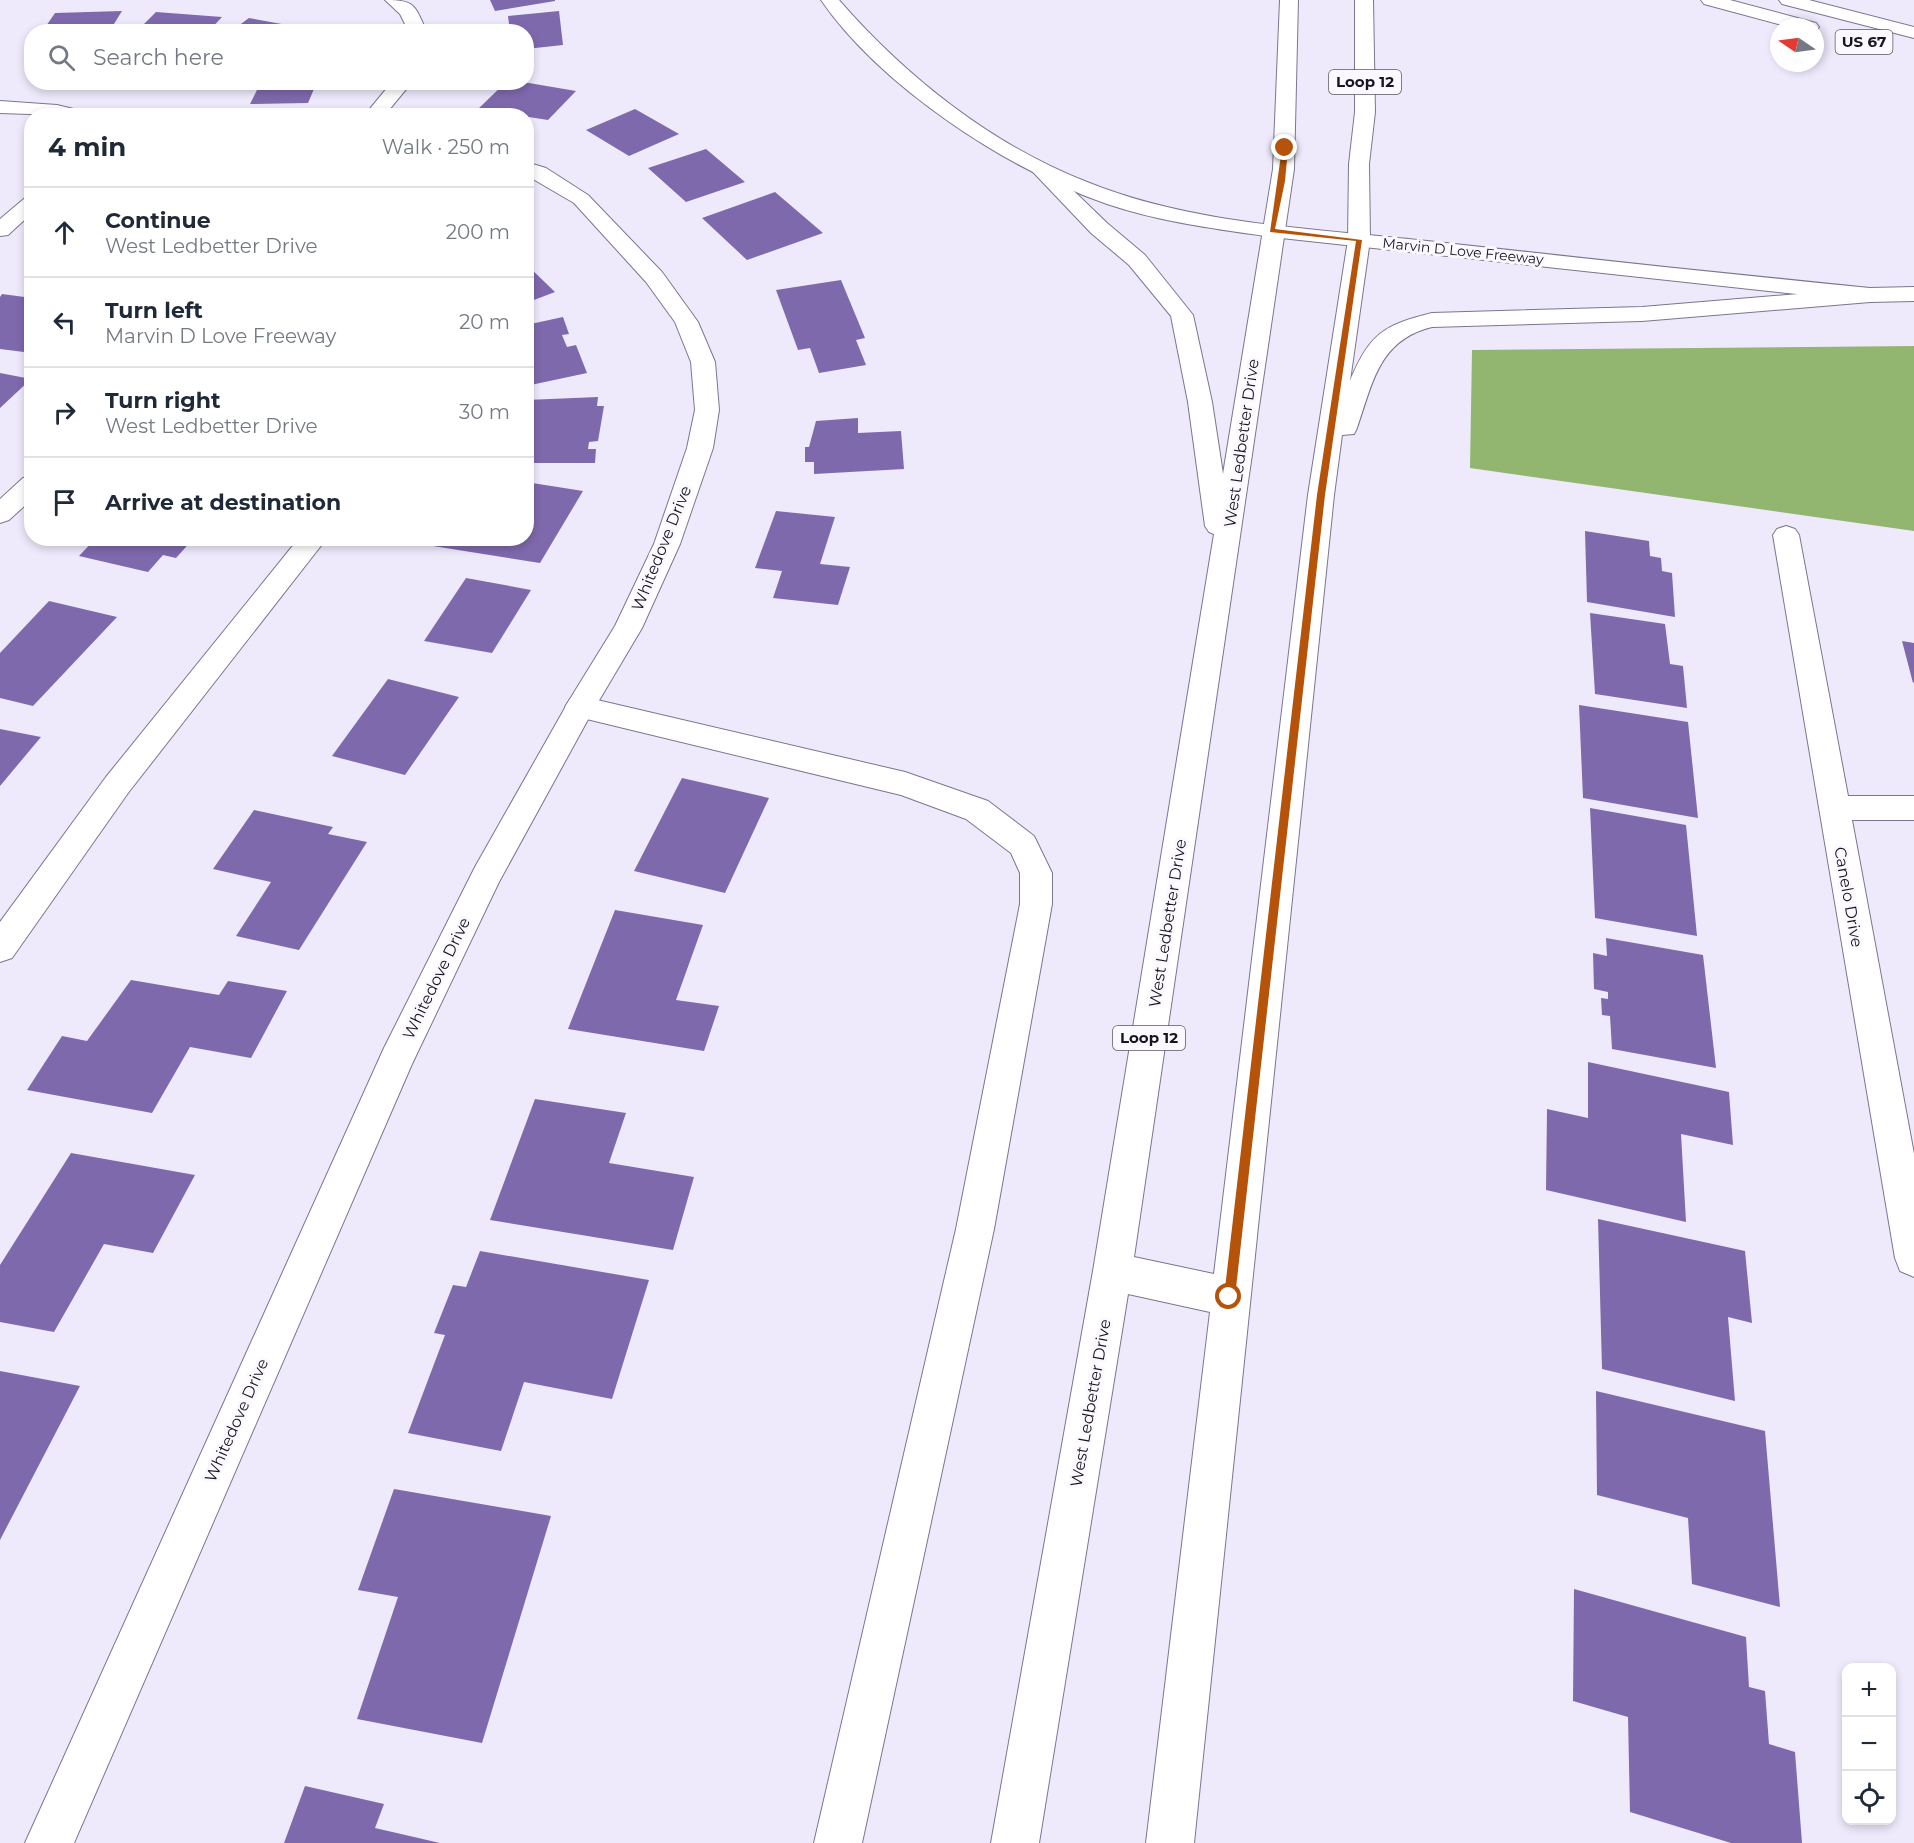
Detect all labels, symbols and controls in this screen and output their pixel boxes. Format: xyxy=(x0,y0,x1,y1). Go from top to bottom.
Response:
north arrow xyxy=(1770,18,1824,72)
search box xyxy=(24,24,534,90)
road number: US 67 xyxy=(1836,30,1892,54)
icon: search xyxy=(45,41,78,74)
text: Search here xyxy=(93,44,224,71)
road number: Loop 12 xyxy=(1329,70,1401,94)
text: 4 min xyxy=(48,131,126,163)
route end xyxy=(1271,134,1297,160)
text: Walk · 250 m xyxy=(382,135,510,159)
text: Continue xyxy=(105,207,211,234)
icon: ahead xyxy=(48,216,81,249)
text: 200 m xyxy=(446,220,510,244)
text: West Ledbetter Drive xyxy=(105,234,318,258)
street label: Marvin D Love Freeway xyxy=(1382,234,1545,268)
text: Turn left xyxy=(105,297,203,324)
icon: left xyxy=(48,306,81,339)
text: 20 m xyxy=(459,310,510,334)
text: Marvin D Love Freeway xyxy=(105,324,336,348)
street label: West Ledbetter Drive xyxy=(1220,358,1263,529)
text: Turn right xyxy=(105,387,220,414)
icon: right xyxy=(48,396,81,429)
text: 30 m xyxy=(459,400,510,424)
text: West Ledbetter Drive xyxy=(105,414,318,438)
street label: Whitedove Drive xyxy=(628,483,695,613)
icon: arrive xyxy=(48,486,81,519)
text: Arrive at destination xyxy=(105,489,341,516)
street label: West Ledbetter Drive xyxy=(1145,838,1190,1009)
street label: Canelo Drive xyxy=(1830,845,1867,949)
street label: Whitedove Drive xyxy=(399,914,474,1042)
road number: Loop 12 xyxy=(1113,1026,1185,1050)
route start xyxy=(1215,1283,1241,1309)
street label: West Ledbetter Drive xyxy=(1066,1318,1115,1488)
street label: Whitedove Drive xyxy=(201,1356,272,1485)
map controls xyxy=(1842,1663,1896,1825)
button: + xyxy=(1842,1663,1896,1717)
button: − xyxy=(1842,1717,1896,1771)
button: locate xyxy=(1842,1771,1896,1825)

